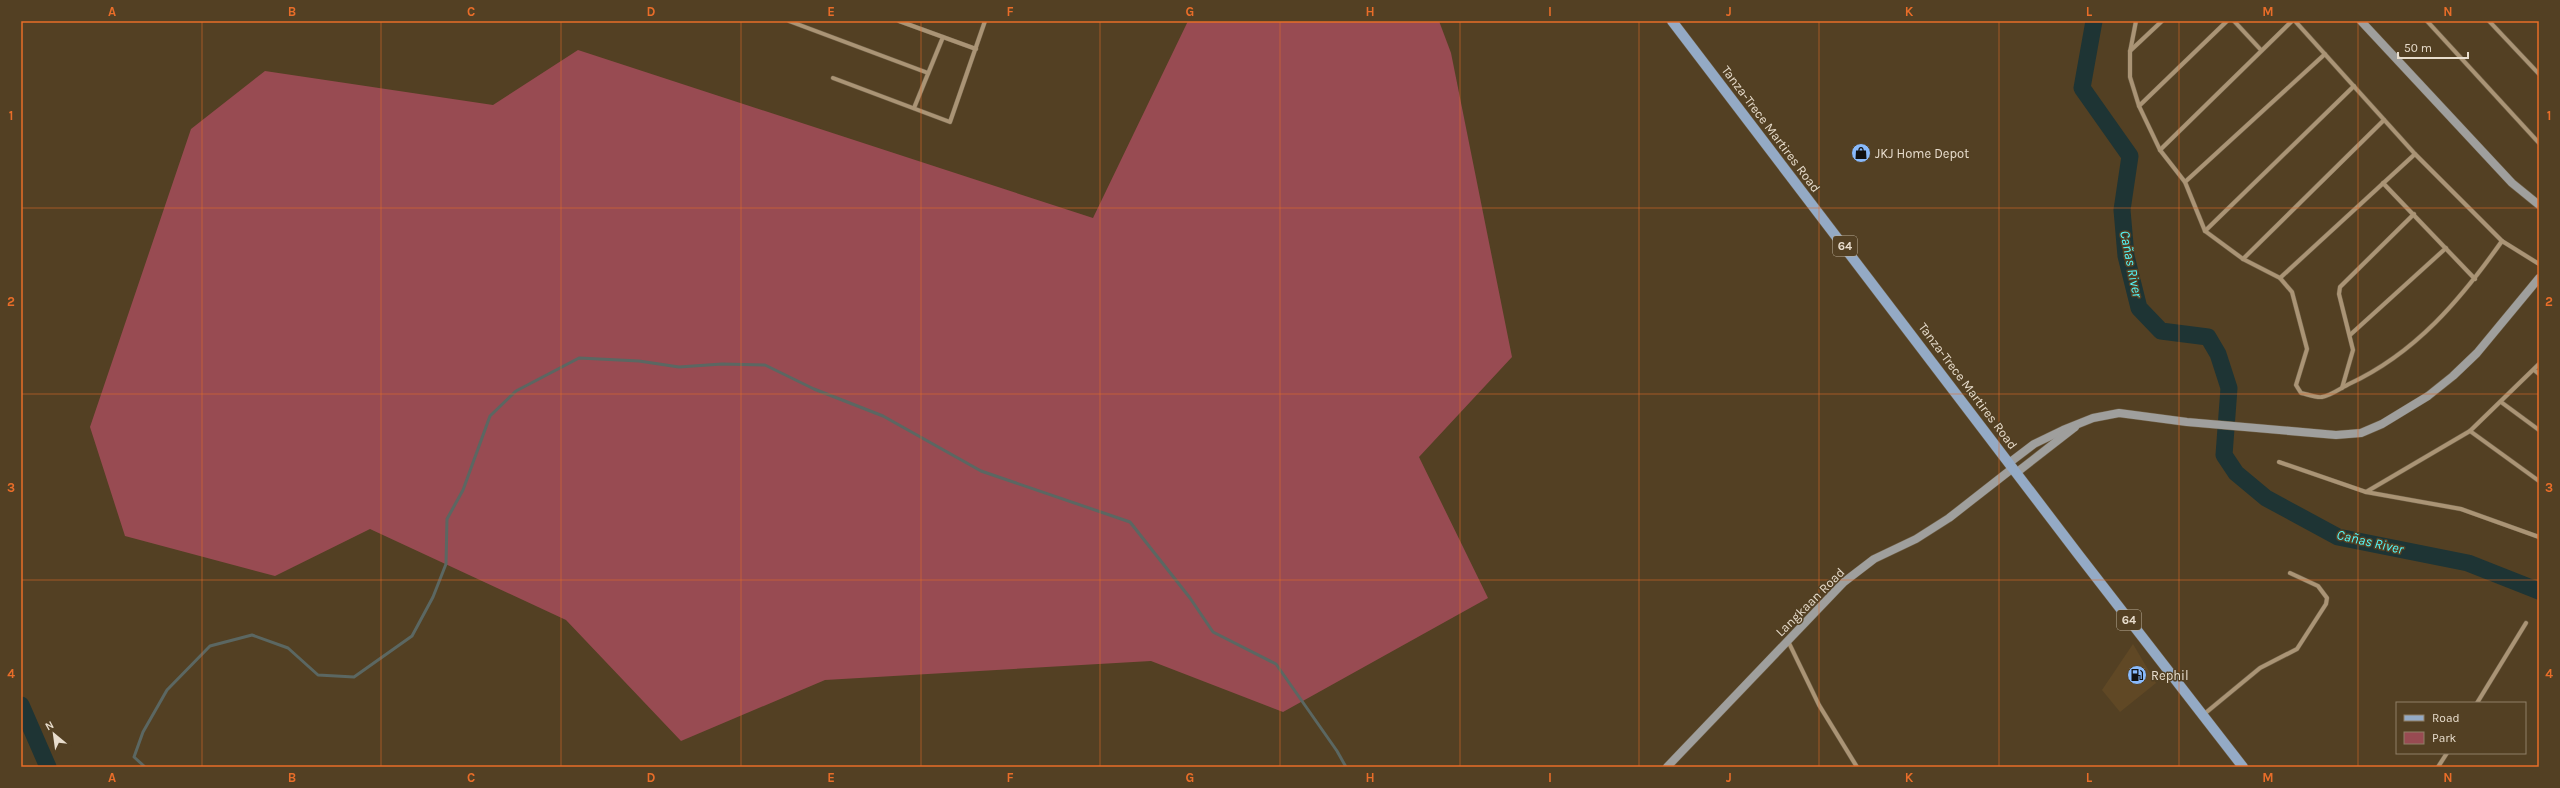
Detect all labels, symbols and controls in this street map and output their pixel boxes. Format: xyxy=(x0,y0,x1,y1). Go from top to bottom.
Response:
text: A xyxy=(108,4,116,19)
text: B xyxy=(288,4,296,19)
text: C xyxy=(467,4,475,19)
text: D xyxy=(647,4,656,19)
text: E xyxy=(827,4,835,19)
text: F xyxy=(1006,4,1014,19)
text: G xyxy=(1186,4,1194,19)
text: H xyxy=(1365,4,1375,19)
text: I xyxy=(1548,4,1552,19)
text: J xyxy=(1726,4,1732,19)
text: K xyxy=(1905,4,1914,19)
text: L xyxy=(2086,4,2093,19)
text: M xyxy=(2262,4,2274,19)
text: N xyxy=(2443,4,2453,19)
scale bar xyxy=(2398,34,2468,60)
text: 50 m xyxy=(2404,41,2432,55)
street label: Tanza-Trece Martires Road xyxy=(1719,63,1823,195)
text: 1 xyxy=(9,108,13,123)
text: 1 xyxy=(2547,108,2551,123)
shop icon: JKJ Home Depot xyxy=(1850,142,1872,164)
place label: JKJ Home Depot xyxy=(1875,146,1969,161)
water label: Cañas River xyxy=(2116,229,2146,300)
road number: 64 xyxy=(1833,236,1857,256)
text: 2 xyxy=(7,294,15,309)
text: 2 xyxy=(2545,294,2553,309)
street label: Tanza-Trece Martires Road xyxy=(1916,320,2020,452)
text: 3 xyxy=(7,480,15,495)
text: 3 xyxy=(2545,480,2553,495)
water label: Cañas River xyxy=(2335,526,2406,558)
street label: Langkaan Road xyxy=(1773,565,1847,639)
road number: 64 xyxy=(2117,610,2141,630)
fuel station icon: Rephil xyxy=(2126,664,2148,686)
text: 4 xyxy=(7,666,15,681)
text: 4 xyxy=(2545,666,2553,681)
place label: Rephil xyxy=(2151,668,2189,683)
legend xyxy=(2396,702,2526,754)
text: Road xyxy=(2432,711,2460,725)
north arrow xyxy=(34,714,74,754)
text: N xyxy=(43,718,56,733)
text: Park xyxy=(2432,731,2457,745)
text: A xyxy=(108,770,116,785)
text: B xyxy=(288,770,296,785)
text: C xyxy=(467,770,475,785)
text: D xyxy=(647,770,656,785)
text: E xyxy=(827,770,835,785)
text: F xyxy=(1006,770,1014,785)
text: G xyxy=(1186,770,1194,785)
text: H xyxy=(1365,770,1375,785)
text: I xyxy=(1548,770,1552,785)
text: J xyxy=(1726,770,1732,785)
text: K xyxy=(1905,770,1914,785)
text: L xyxy=(2086,770,2093,785)
text: M xyxy=(2262,770,2274,785)
text: N xyxy=(2443,770,2453,785)

